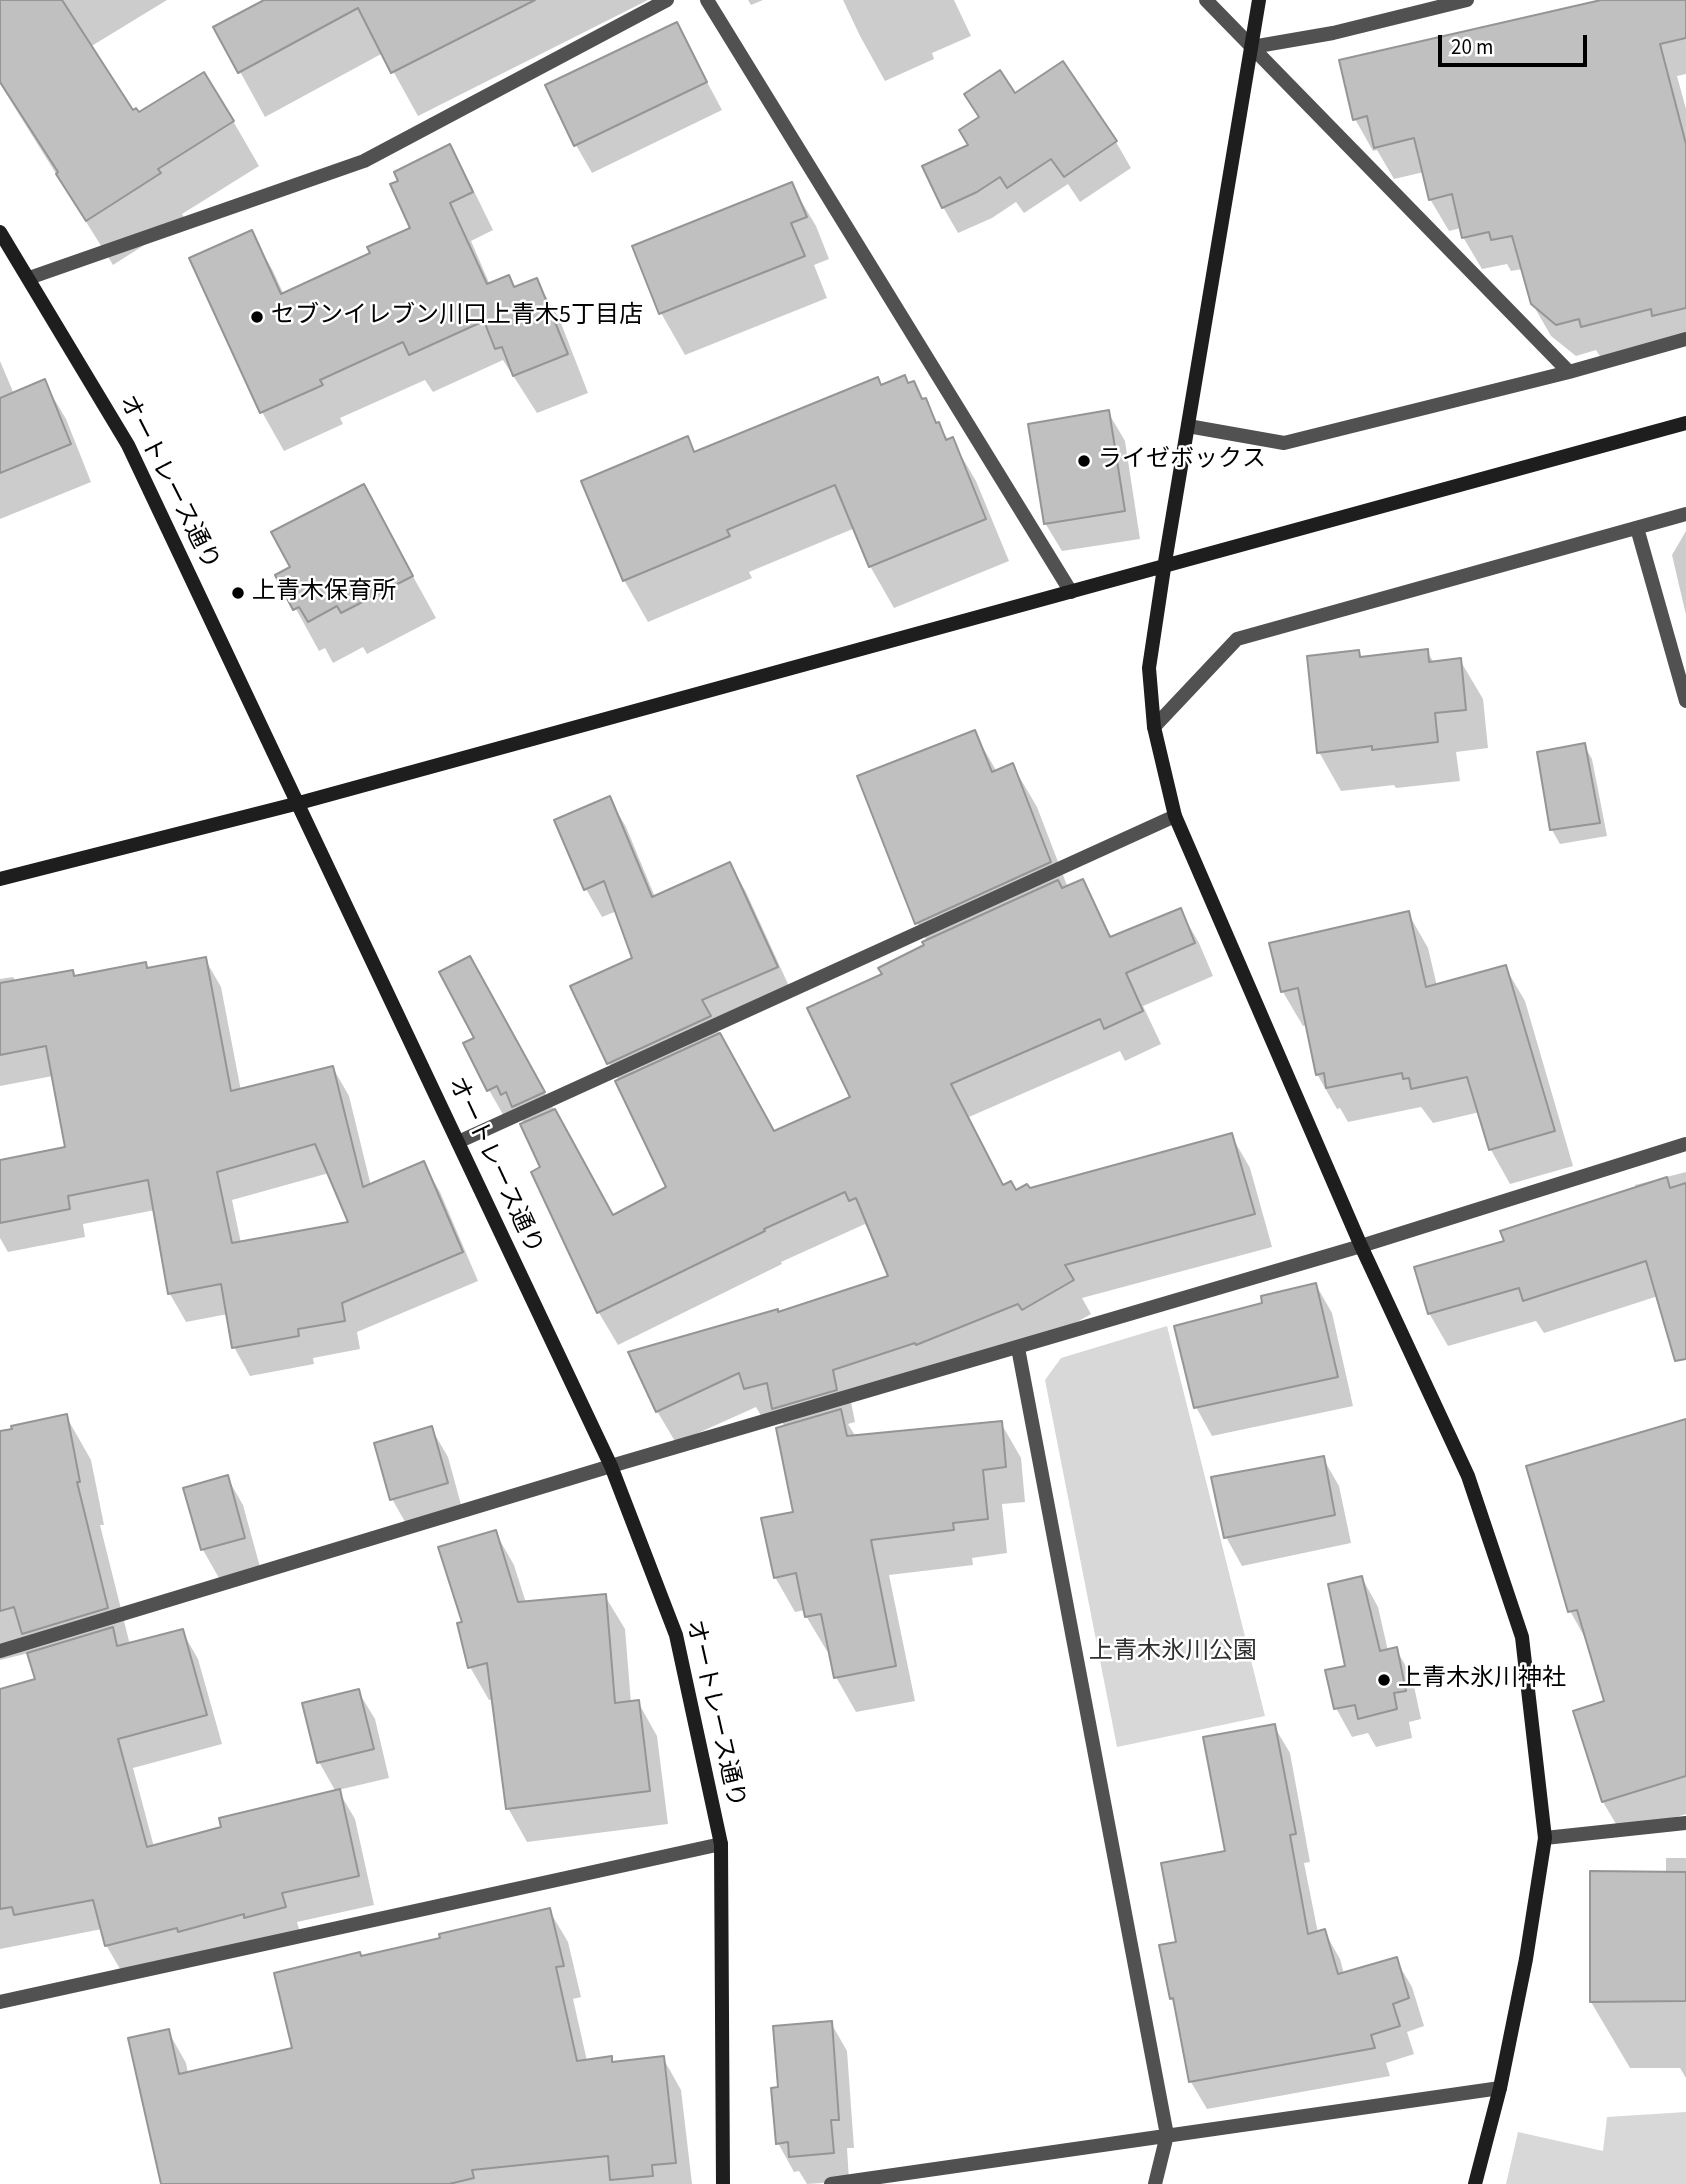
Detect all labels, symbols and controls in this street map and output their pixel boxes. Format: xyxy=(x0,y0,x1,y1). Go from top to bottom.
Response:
scale bar xyxy=(1441,21,1590,65)
text: 20 m xyxy=(1451,32,1493,62)
place label: セブンイレブン川口上青木5丁目店 xyxy=(271,303,643,331)
marker: セブンイレブン川口上青木5丁目店 xyxy=(249,309,265,325)
street label: オートレース通り xyxy=(112,391,224,575)
place label: ライゼボックス xyxy=(1098,447,1266,475)
marker: ライゼボックス xyxy=(1076,453,1092,469)
place label: 上青木保育所 xyxy=(252,579,396,607)
marker: 上青木保育所 xyxy=(230,585,246,601)
street label: オートレース通り xyxy=(440,1073,548,1259)
street label: オートレース通り xyxy=(678,1617,750,1811)
park label: 上青木氷川公園 xyxy=(1089,1639,1257,1667)
place label: 上青木氷川神社 xyxy=(1398,1666,1566,1694)
marker: 上青木氷川神社 xyxy=(1376,1672,1392,1688)

